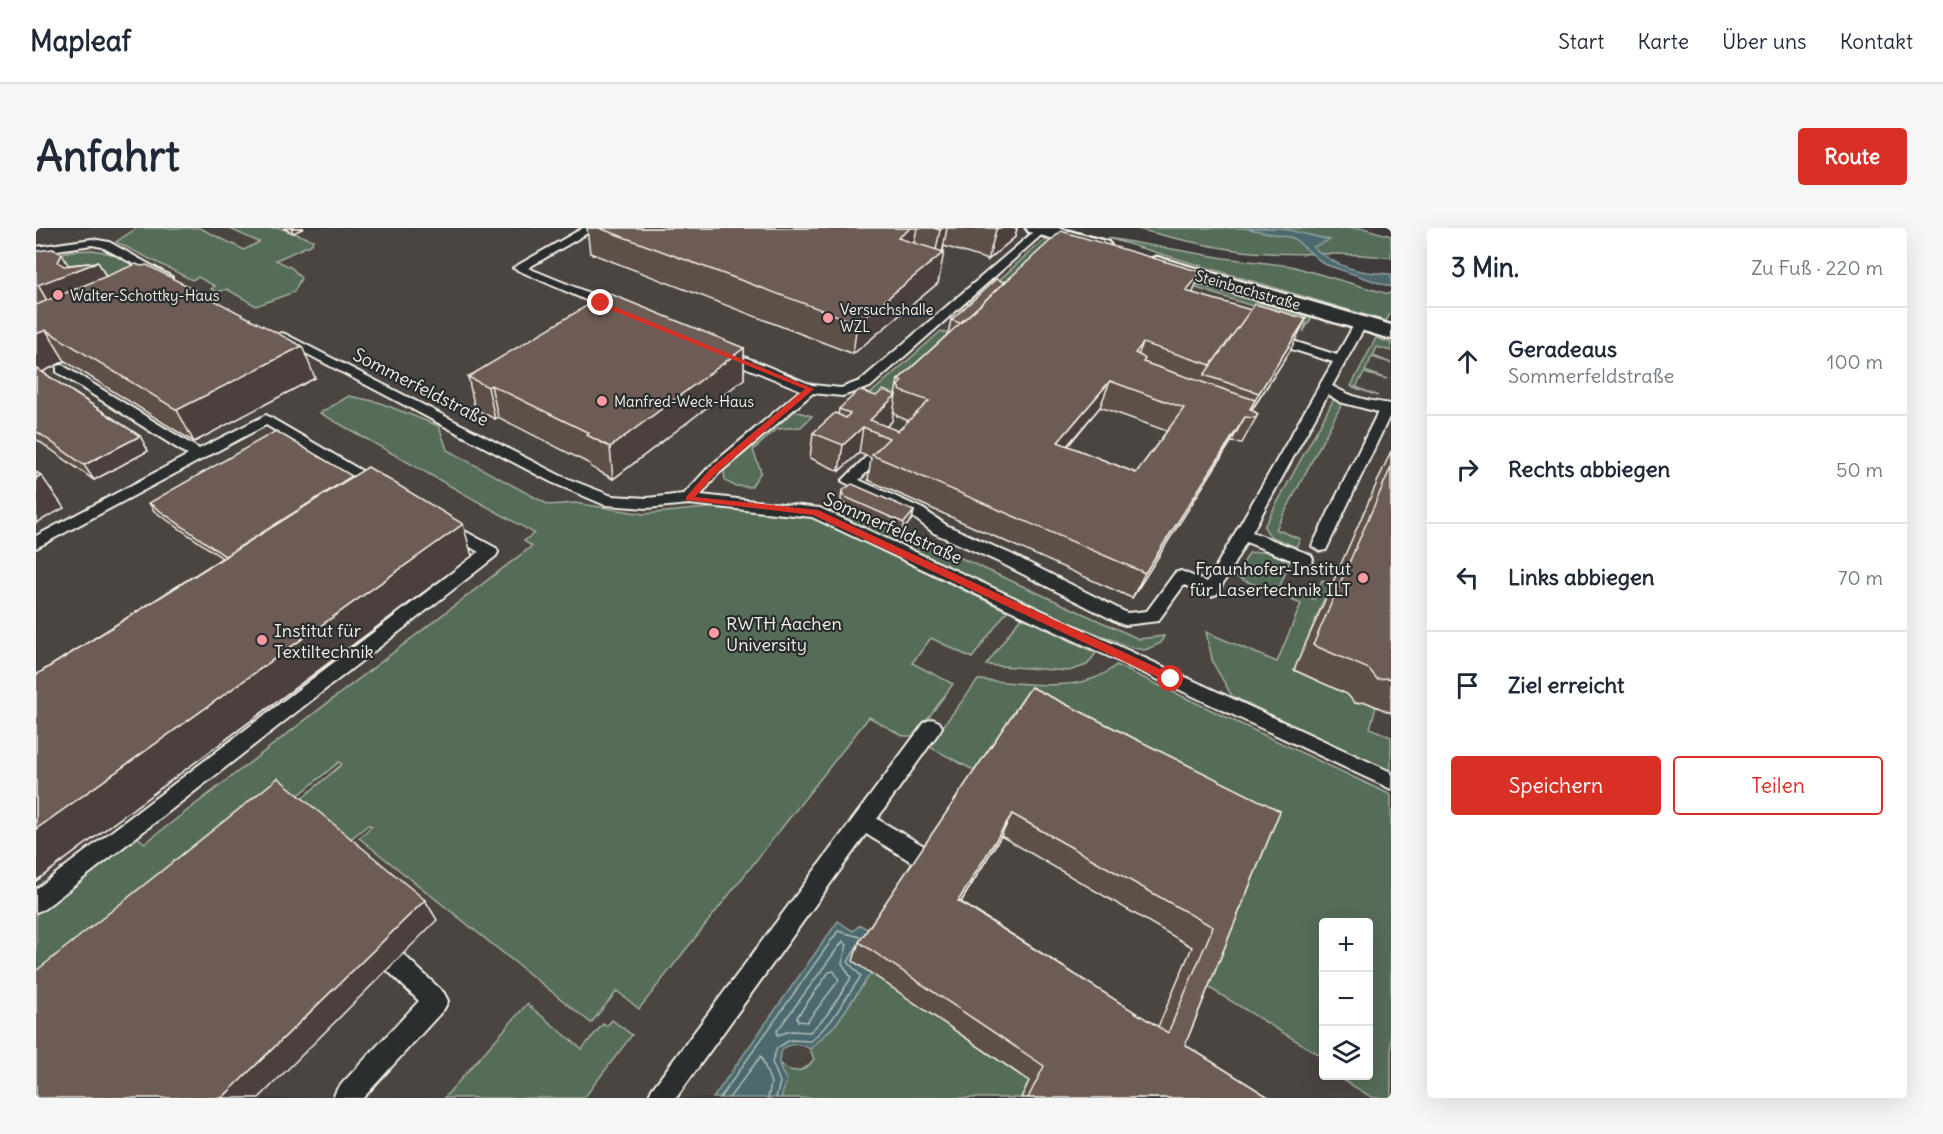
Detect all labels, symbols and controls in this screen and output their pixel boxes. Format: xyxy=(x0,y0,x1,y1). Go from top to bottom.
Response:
text: Mapleaf xyxy=(30,23,131,59)
text: Start xyxy=(1558,28,1604,55)
text: Karte xyxy=(1637,28,1689,55)
text: Über uns xyxy=(1722,28,1807,55)
text: Kontakt xyxy=(1840,28,1913,55)
button: Route xyxy=(1798,128,1907,185)
text: Anfahrt xyxy=(36,130,180,182)
text: 3 Min. xyxy=(1451,251,1519,284)
text: Zu Fuß · 220 m xyxy=(1751,255,1883,280)
street label: Steinbachstraße xyxy=(1193,266,1303,314)
place label: Walter-Schottky-Haus xyxy=(70,286,220,305)
marker: Walter-Schottky-Haus xyxy=(51,288,65,302)
route end xyxy=(587,289,613,315)
place label: Versuchshalle WZL xyxy=(840,300,934,336)
marker: Versuchshalle WZL xyxy=(821,311,835,325)
text: Geradeaus xyxy=(1508,335,1617,363)
street label: Sommerfeldstraße xyxy=(349,343,493,431)
icon: ahead xyxy=(1451,345,1484,378)
text: 100 m xyxy=(1826,349,1883,374)
text: Sommerfeldstraße xyxy=(1508,363,1674,388)
place label: Manfred-Weck-Haus xyxy=(614,392,754,411)
marker: Manfred-Weck-Haus xyxy=(595,394,609,408)
icon: right xyxy=(1451,453,1484,486)
text: Rechts abbiegen xyxy=(1508,455,1670,483)
text: 50 m xyxy=(1836,457,1883,482)
street label: Sommerfeldstraße xyxy=(820,487,966,569)
place label: Fraunhofer-Institut für Lasertechnik ILT xyxy=(1189,557,1351,601)
icon: left xyxy=(1451,561,1484,594)
text: Links abbiegen xyxy=(1508,563,1655,591)
text: 70 m xyxy=(1838,565,1883,590)
marker: Fraunhofer-Institut für Lasertechnik ILT xyxy=(1356,571,1370,585)
place label: RWTH Aachen University xyxy=(726,612,842,656)
place label: Institut für Textiltechnik xyxy=(274,619,374,663)
marker: RWTH Aachen University xyxy=(707,626,721,640)
marker: Institut für Textiltechnik xyxy=(255,633,269,647)
route start xyxy=(1157,665,1183,691)
icon: arrive xyxy=(1451,669,1484,702)
text: Ziel erreicht xyxy=(1508,671,1625,699)
button: Speichern xyxy=(1451,756,1661,815)
button: Teilen xyxy=(1673,756,1883,815)
map controls xyxy=(1319,918,1373,1080)
button: + xyxy=(1319,918,1373,972)
button: − xyxy=(1319,972,1373,1026)
button: layers xyxy=(1319,1026,1373,1080)

